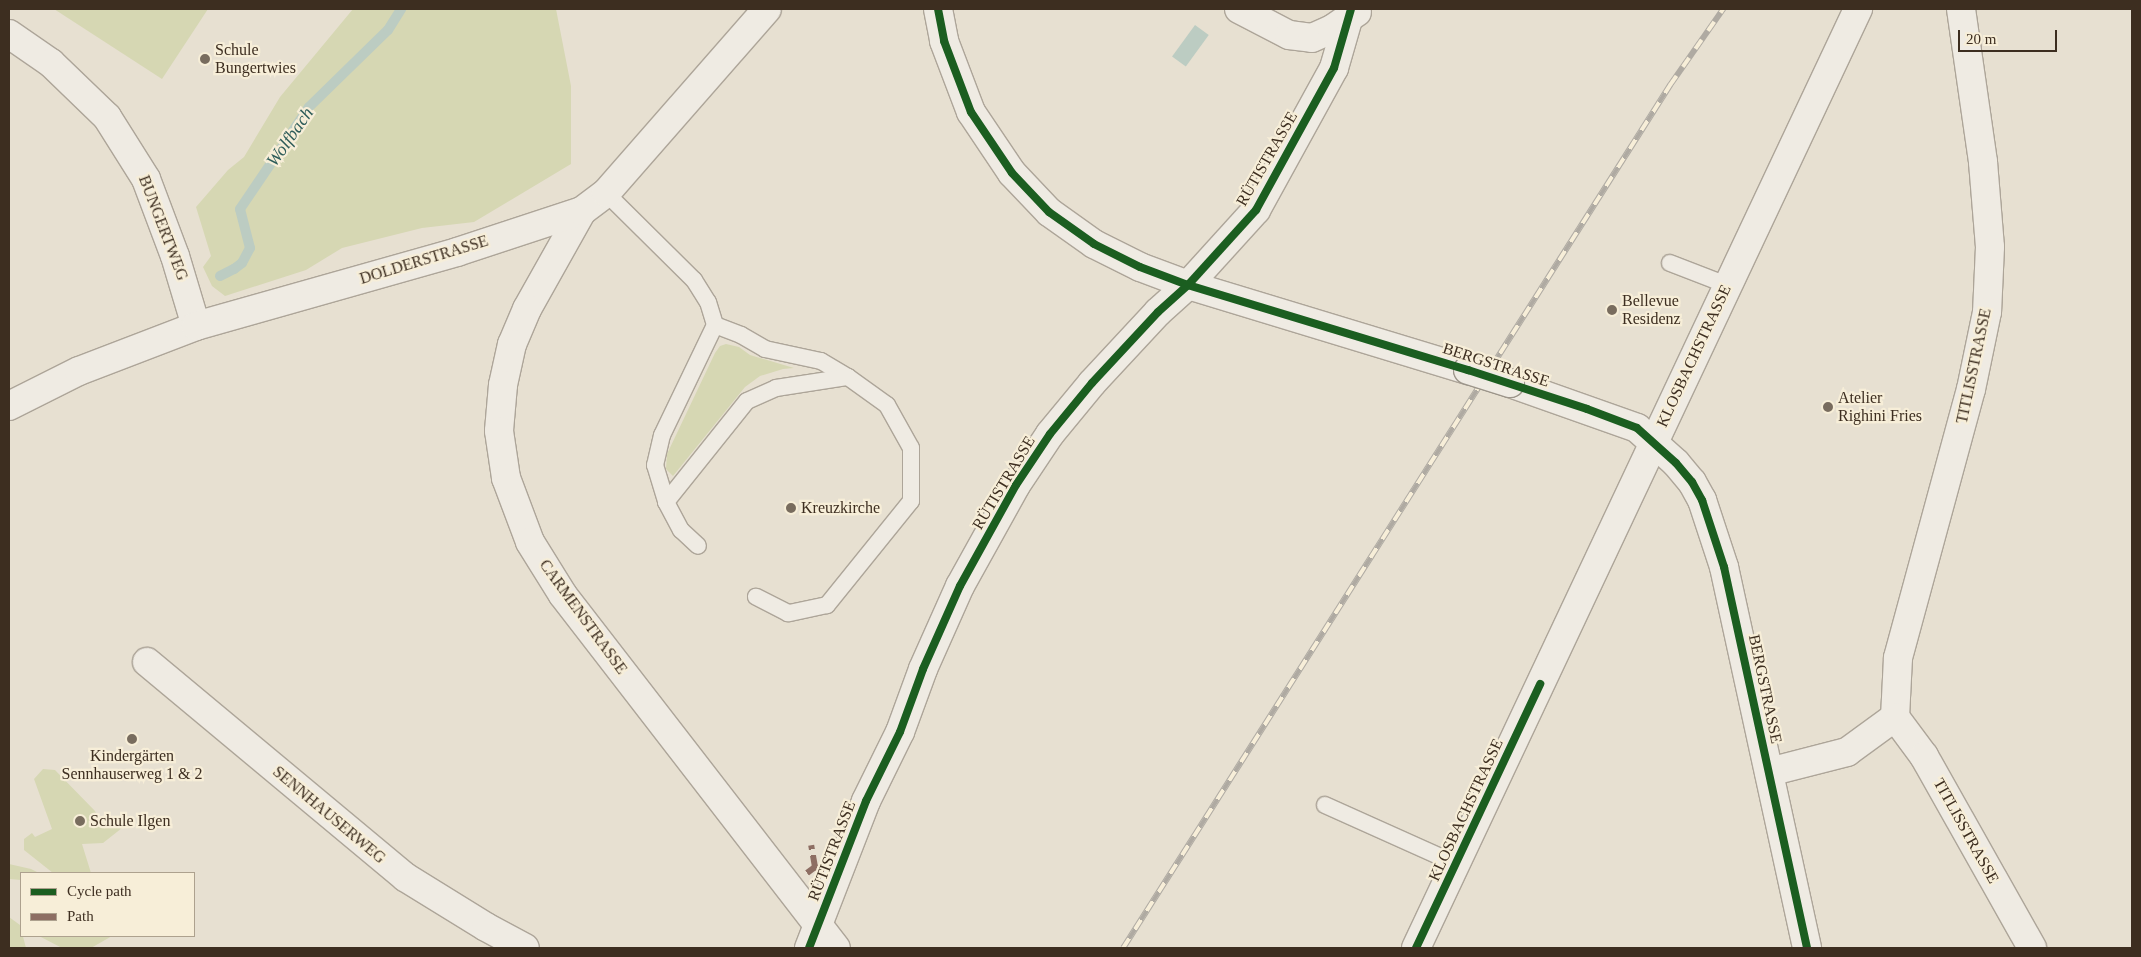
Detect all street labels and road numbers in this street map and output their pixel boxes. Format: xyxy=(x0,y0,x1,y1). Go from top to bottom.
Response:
street label: RÜTISTRASSE xyxy=(1232,108,1302,210)
street label: BUNGERTWEG xyxy=(134,173,192,283)
street label: DOLDERSTRASSE xyxy=(357,231,491,289)
street label: KLOSBACHSTRASSE xyxy=(1653,282,1735,430)
street label: TITLISSTRASSE xyxy=(1952,307,1996,425)
street label: BERGSTRASSE xyxy=(1440,339,1552,391)
street label: RÜTISTRASSE xyxy=(969,433,1039,533)
street label: CARMENSTRASSE xyxy=(535,556,631,678)
street label: BERGSTRASSE xyxy=(1744,633,1786,745)
street label: KLOSBACHSTRASSE xyxy=(1425,736,1507,884)
street label: SENNHAUSERWEG xyxy=(269,762,389,868)
street label: TITLISSTRASSE xyxy=(1929,775,2003,887)
street label: RÜTISTRASSE xyxy=(804,798,860,904)

